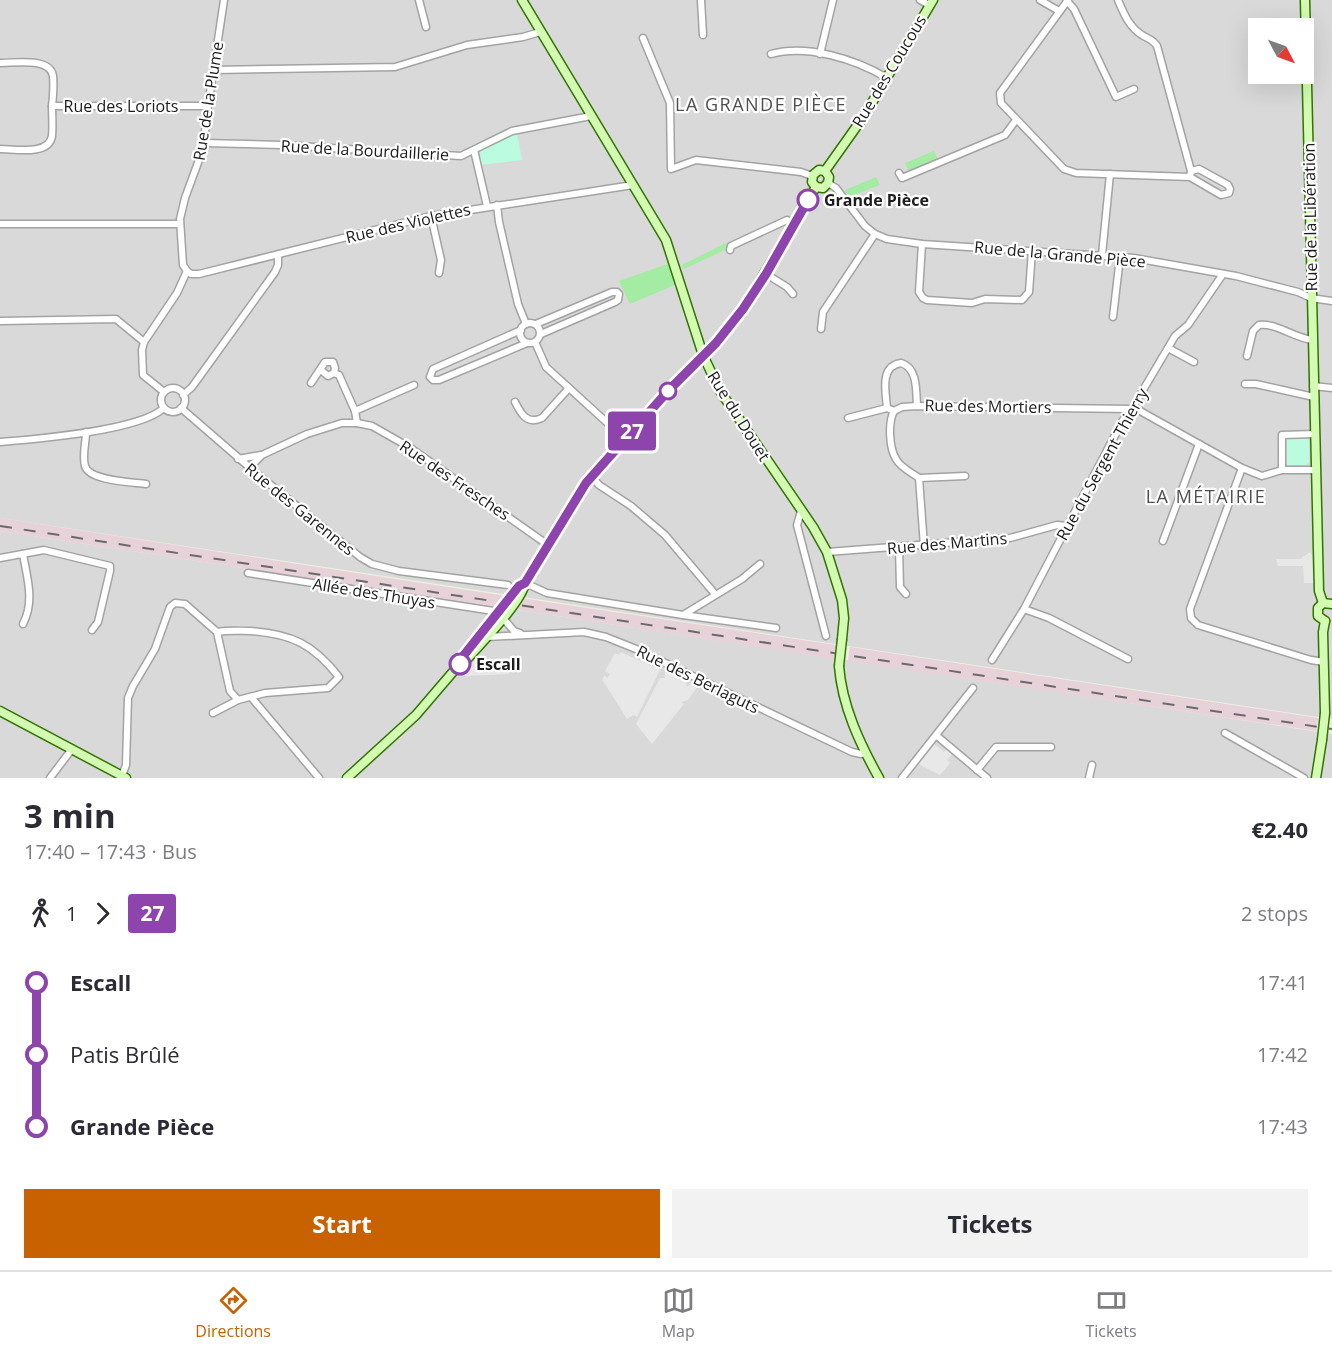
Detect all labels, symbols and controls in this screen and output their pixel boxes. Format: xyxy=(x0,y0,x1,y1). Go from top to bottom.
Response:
street label: Rue des Coucous xyxy=(847,11,931,131)
north arrow xyxy=(1248,18,1314,84)
map controls xyxy=(1248,18,1314,84)
street label: Rue de la Plume xyxy=(188,40,228,162)
district label: LA GRANDE PIÈCE xyxy=(675,92,847,116)
street label: Rue des Loriots xyxy=(64,95,178,117)
street label: Rue de la Bourdaillerie xyxy=(280,135,450,165)
street label: Rue de la Libération xyxy=(1298,143,1322,291)
marker: Grande Pièce xyxy=(797,189,819,211)
place label: Grande Pièce xyxy=(824,189,929,211)
street label: Rue des Violettes xyxy=(343,198,473,248)
street label: Rue de la Grande Pièce xyxy=(973,236,1147,272)
street label: Rue du Douet xyxy=(703,367,776,465)
unlabelled marker xyxy=(659,382,677,400)
street label: Rue du Sergent Thierry xyxy=(1051,383,1154,544)
street label: Rue des Mortiers xyxy=(924,394,1052,418)
line badge: 27 xyxy=(605,412,659,450)
text: 27 xyxy=(620,417,644,445)
street label: Rue des Fresches xyxy=(395,435,515,525)
street label: Rue des Garennes xyxy=(240,458,360,560)
district label: LA MÉTAIRIE xyxy=(1146,484,1266,508)
street label: Rue des Martins xyxy=(886,527,1008,559)
street label: Allée des Thuyas xyxy=(311,572,437,614)
street label: Rue des Berlaguts xyxy=(633,640,763,718)
marker: Escall xyxy=(449,653,471,675)
place label: Escall xyxy=(476,653,521,675)
text: 3 min xyxy=(24,793,116,838)
text: €2.40 xyxy=(1251,814,1308,844)
text: 17:40 – 17:43 · Bus xyxy=(24,838,197,865)
icon: walk xyxy=(24,897,57,930)
icon: forward xyxy=(86,897,119,930)
text: 27 xyxy=(140,899,164,927)
text: 1 xyxy=(66,900,77,927)
text: 2 stops xyxy=(1241,900,1308,927)
text: Escall xyxy=(70,967,131,997)
text: 17:41 xyxy=(1257,969,1308,996)
text: Patis Brûlé xyxy=(70,1039,180,1069)
text: 17:42 xyxy=(1257,1041,1308,1068)
text: Grande Pièce xyxy=(70,1111,214,1141)
text: 17:43 xyxy=(1257,1113,1308,1140)
button: Start xyxy=(24,1189,660,1258)
button: Tickets xyxy=(672,1189,1308,1258)
tab: Directions xyxy=(195,1284,271,1342)
tab: Map xyxy=(662,1284,695,1342)
tab: Tickets xyxy=(1085,1284,1137,1342)

